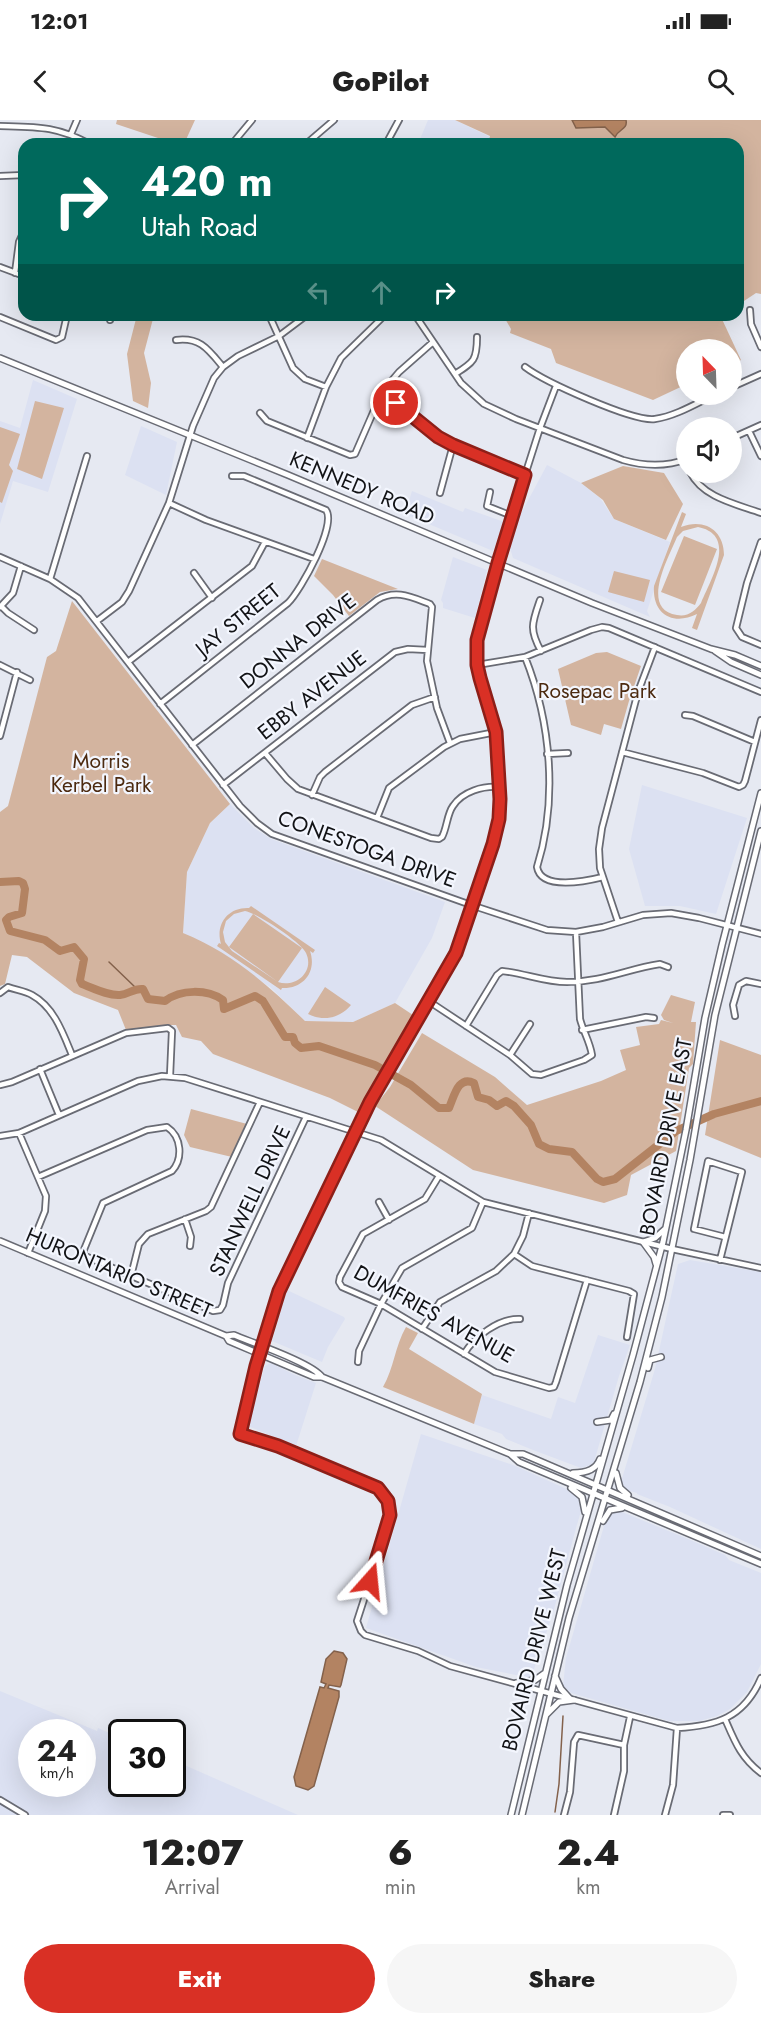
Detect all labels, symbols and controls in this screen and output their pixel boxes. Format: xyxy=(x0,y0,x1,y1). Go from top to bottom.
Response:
text: 12:01 xyxy=(30,5,88,37)
text: GoPilot xyxy=(332,62,429,101)
icon: back xyxy=(24,65,57,98)
icon: search xyxy=(704,65,737,98)
text: 420 m xyxy=(141,151,273,212)
icon: right xyxy=(42,162,120,240)
text: Utah Road xyxy=(141,207,258,246)
icon: left xyxy=(302,276,335,309)
icon: ahead xyxy=(365,276,398,309)
icon: right xyxy=(428,276,461,309)
north arrow xyxy=(676,339,742,405)
map controls xyxy=(676,339,742,483)
pin xyxy=(370,377,421,428)
icon: arrive xyxy=(379,386,412,419)
button: sound xyxy=(676,417,742,483)
street label: KENNEDY ROAD xyxy=(285,444,439,532)
street label: JAY STREET xyxy=(187,576,287,665)
street label: DONNA DRIVE xyxy=(234,586,362,696)
street label: EBBY AVENUE xyxy=(251,643,373,747)
park label: Rosepac Park xyxy=(538,676,657,706)
park label: Morris Kerbel Park xyxy=(51,746,152,800)
street label: CONESTOGA DRIVE xyxy=(274,803,460,895)
street label: BOVAIRD DRIVE EAST xyxy=(632,1036,700,1238)
street label: STANWELL DRIVE xyxy=(202,1121,298,1281)
street label: HURONTARIO STREET xyxy=(21,1220,217,1326)
street label: DUMFRIES AVENUE xyxy=(348,1257,520,1371)
street label: BOVAIRD DRIVE WEST xyxy=(494,1546,574,1754)
position arrow xyxy=(338,1549,402,1613)
speed limit sign: 30 xyxy=(108,1719,186,1797)
text: 24 xyxy=(37,1729,77,1772)
text: km/h xyxy=(40,1762,74,1784)
text: 12:07 xyxy=(141,1826,244,1878)
text: 6 xyxy=(388,1826,413,1878)
text: 2.4 xyxy=(557,1826,620,1878)
text: Arrival xyxy=(165,1873,220,1902)
text: min xyxy=(385,1873,416,1902)
text: km xyxy=(576,1873,601,1902)
button: Exit xyxy=(24,1944,375,2013)
button: Share xyxy=(387,1944,737,2013)

